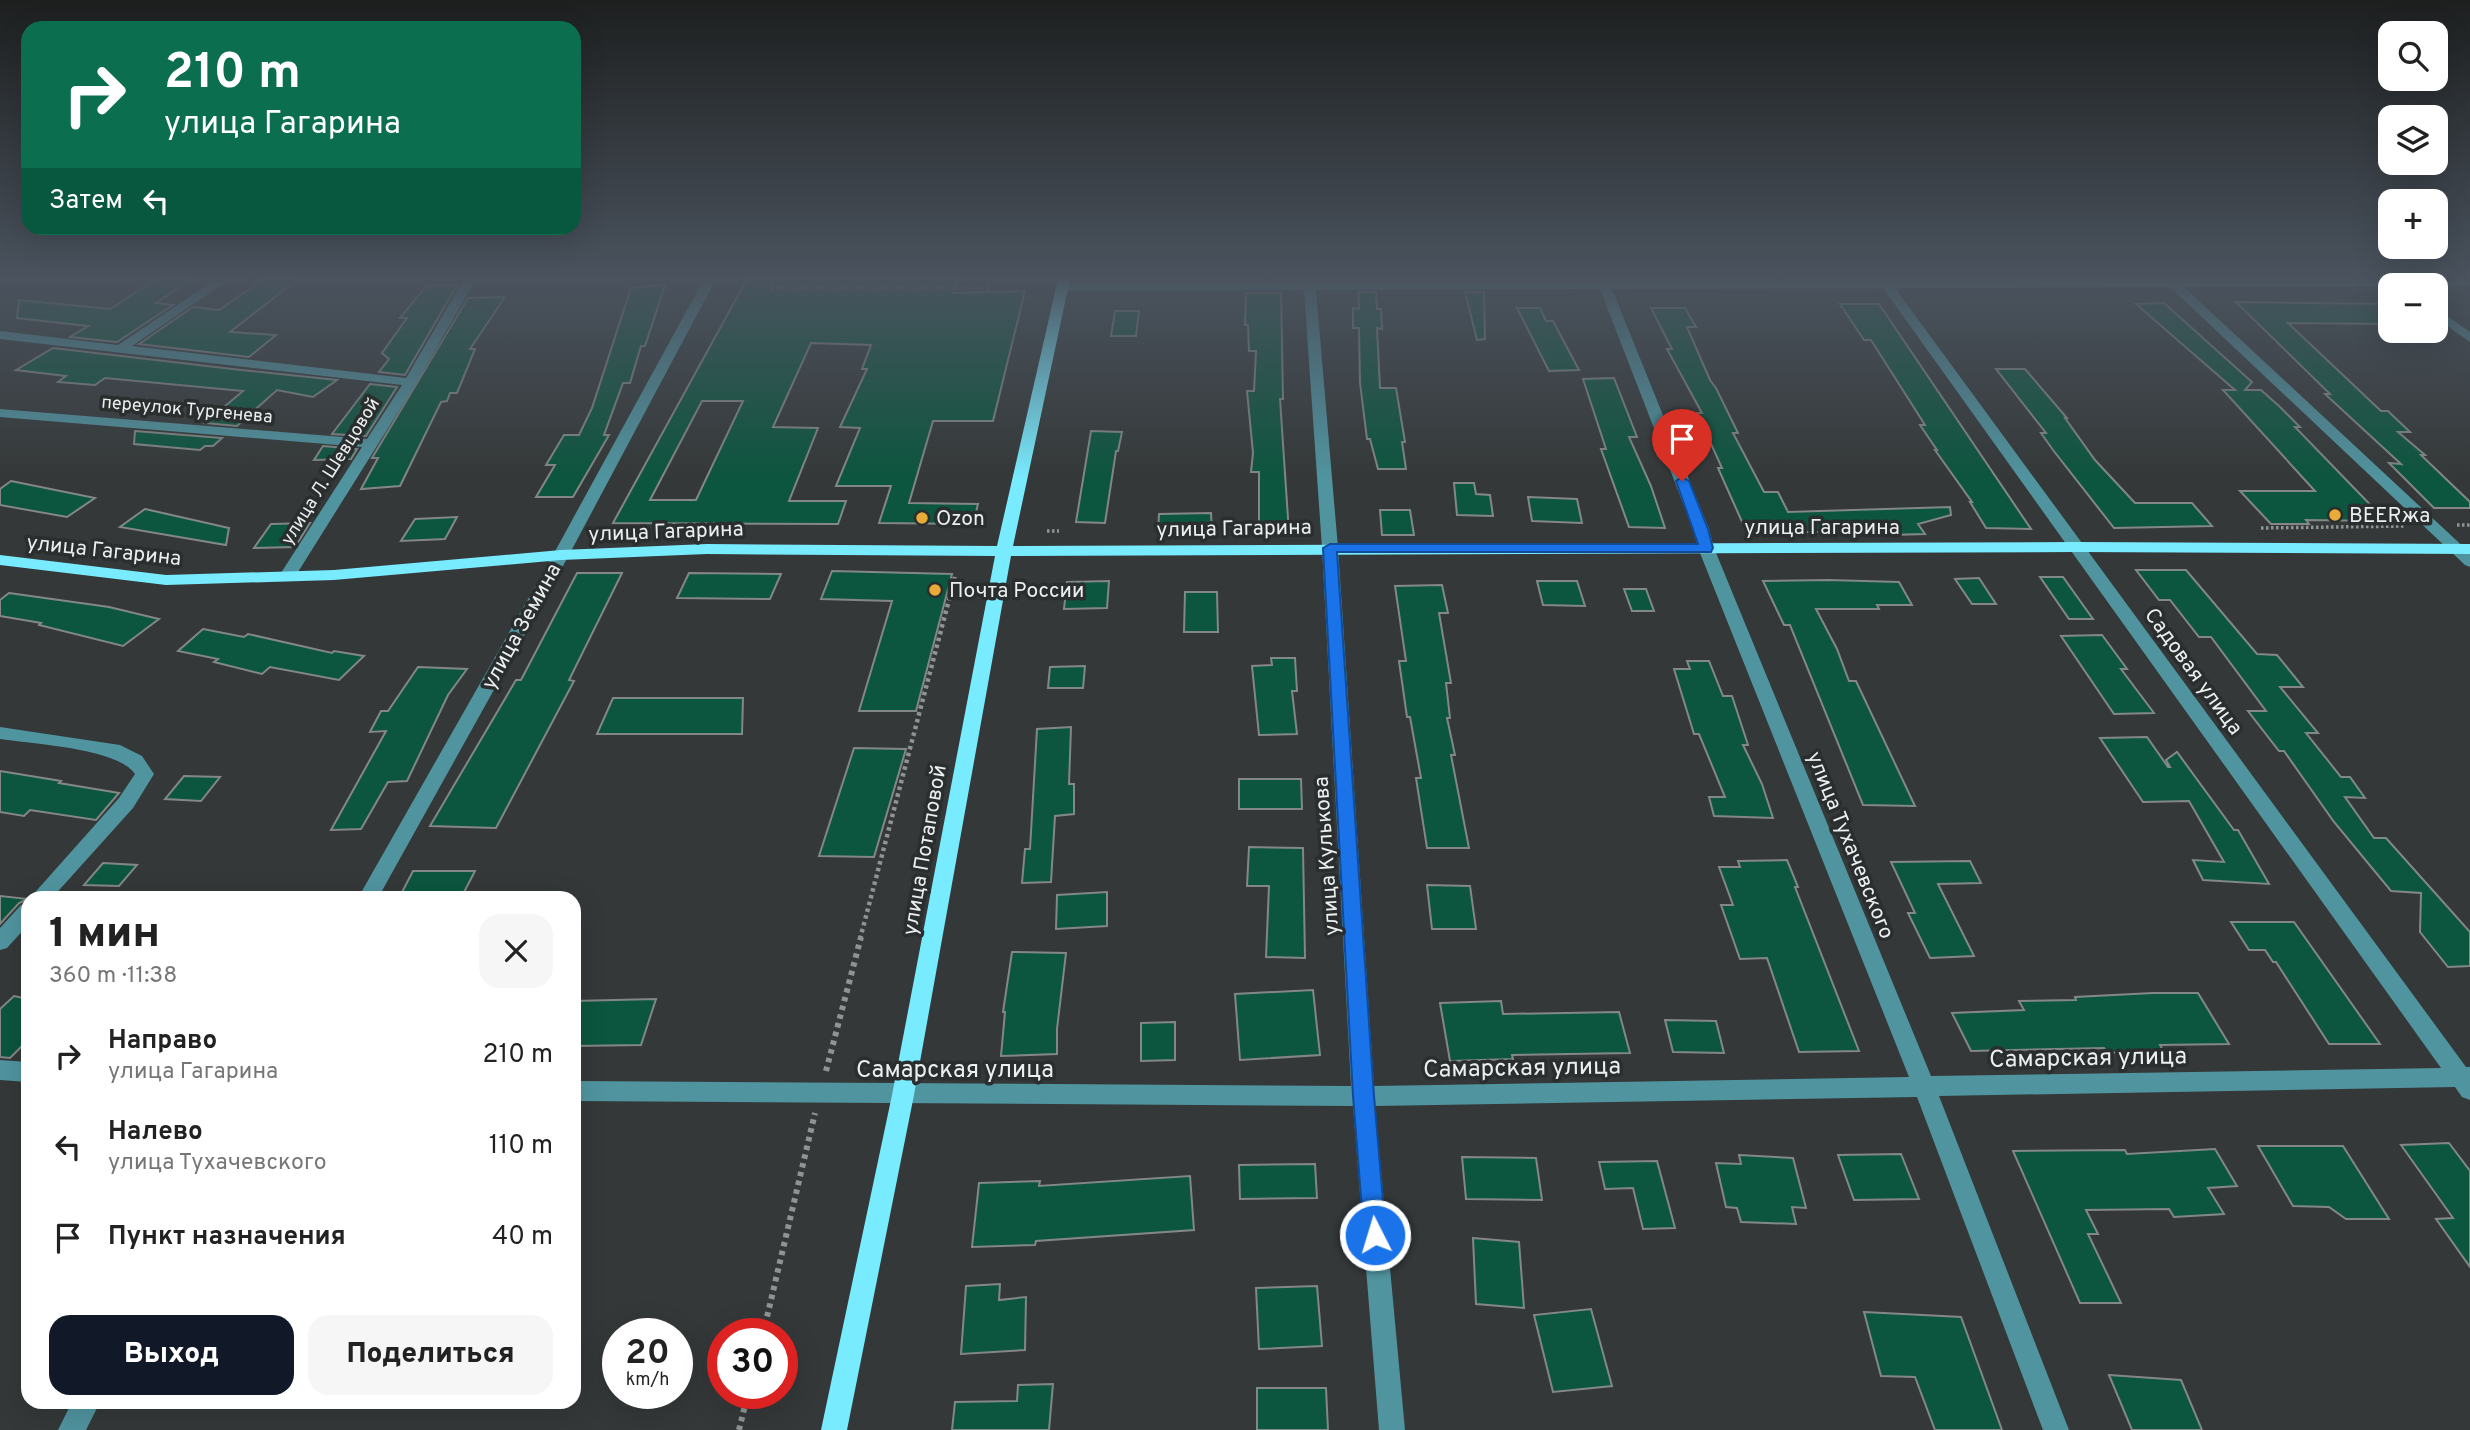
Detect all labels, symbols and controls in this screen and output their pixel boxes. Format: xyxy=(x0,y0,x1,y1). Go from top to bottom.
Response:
map controls xyxy=(2378,21,2448,343)
button: search xyxy=(2378,21,2448,91)
text: 210 m xyxy=(164,44,301,106)
icon: right xyxy=(49,49,140,140)
text: улица Гагарина xyxy=(164,105,401,145)
button: layers xyxy=(2378,105,2448,175)
icon: left xyxy=(137,182,175,220)
text: Затем xyxy=(49,185,123,218)
button: + xyxy=(2378,189,2448,259)
button: − xyxy=(2378,273,2448,343)
street label: переулок Тургенева xyxy=(100,392,273,429)
street label: улица Л. Шевцовой xyxy=(277,394,386,550)
pin xyxy=(1652,409,1712,481)
icon: arrive xyxy=(1663,420,1701,458)
place label: BEERжа xyxy=(2349,503,2430,530)
place label: Ozon xyxy=(936,506,985,533)
marker: BEERжа xyxy=(2327,507,2343,523)
marker: Ozon xyxy=(914,510,930,526)
street label: улица Гагарина xyxy=(1156,515,1312,544)
street label: улица Гагарина xyxy=(1744,515,1900,542)
street label: улица Гагарина xyxy=(588,516,744,549)
street label: улица Гагарина xyxy=(25,530,183,573)
street label: улица Земина xyxy=(476,559,568,695)
place label: Почта России xyxy=(949,578,1084,605)
marker: Почта России xyxy=(927,582,943,598)
street label: Садовая улица xyxy=(2138,603,2248,741)
street label: улица Тухачевского xyxy=(1800,748,1900,943)
street label: улица Потаповой xyxy=(897,763,954,938)
street label: улица Кулькова xyxy=(1308,775,1347,936)
text: 1 мин xyxy=(49,909,160,962)
button: close xyxy=(479,914,553,988)
text: 360 m · 11:38 xyxy=(49,962,177,991)
text: Направо xyxy=(108,1025,217,1058)
icon: right xyxy=(49,1037,87,1075)
text: 210 m xyxy=(483,1039,553,1072)
street label: Самарская улица xyxy=(1989,1042,2187,1076)
street label: Самарская улица xyxy=(1423,1052,1621,1086)
street label: Самарская улица xyxy=(856,1056,1054,1086)
text: улица Гагарина xyxy=(108,1058,278,1087)
text: Налево xyxy=(108,1116,203,1149)
icon: left xyxy=(49,1128,87,1166)
text: 110 m xyxy=(489,1130,553,1163)
text: улица Тухачевского xyxy=(108,1149,327,1178)
position arrow xyxy=(1338,1198,1412,1272)
icon: arrive xyxy=(49,1219,87,1257)
text: Пункт назначения xyxy=(108,1221,346,1254)
text: 40 m xyxy=(492,1221,553,1254)
button: Выход xyxy=(49,1315,294,1395)
button: Поделиться xyxy=(308,1315,553,1395)
speed limit sign: 30 xyxy=(707,1318,798,1409)
text: 20 xyxy=(625,1332,670,1376)
text: km/h xyxy=(626,1369,669,1392)

